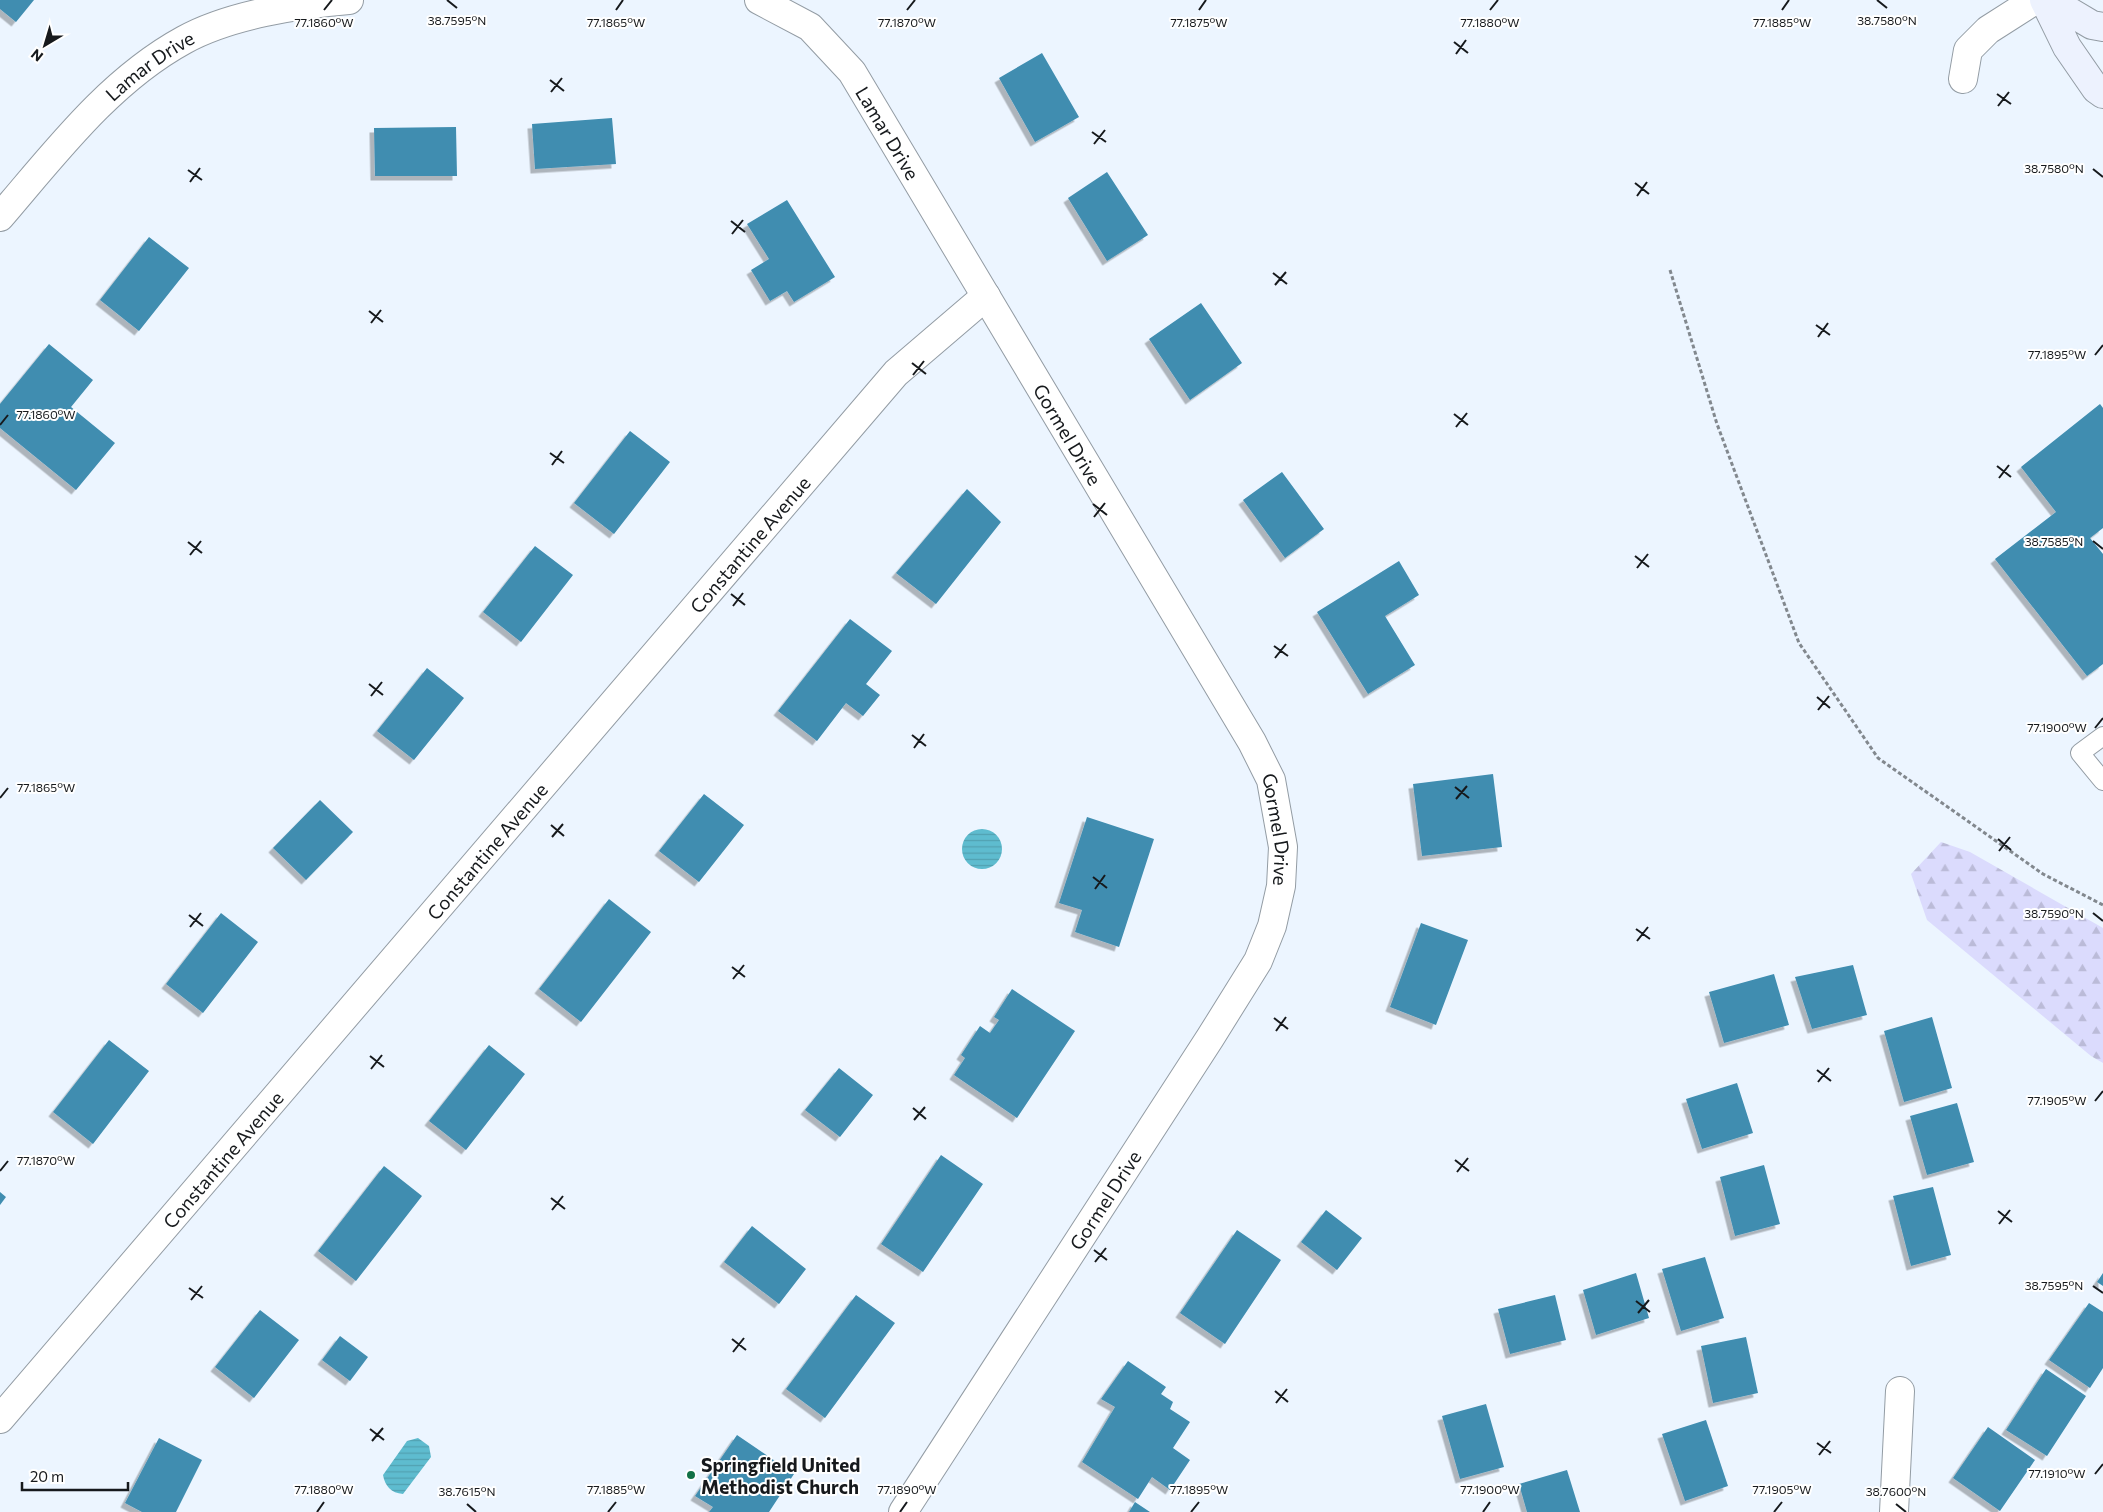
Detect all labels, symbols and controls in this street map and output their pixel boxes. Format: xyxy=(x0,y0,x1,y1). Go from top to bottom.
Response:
text: 38.7595°N xyxy=(428,13,486,27)
text: 38.7580°N xyxy=(1857,13,1917,27)
text: 77.1860°W xyxy=(294,15,354,29)
text: 77.1865°W xyxy=(587,15,645,29)
text: 77.1870°W xyxy=(878,15,936,29)
text: 77.1875°W xyxy=(1170,15,1228,29)
text: 77.1880°W xyxy=(1460,15,1520,29)
text: 77.1885°W xyxy=(1753,15,1811,29)
north arrow xyxy=(20,20,70,70)
street label: Lamar Drive xyxy=(100,25,198,105)
text: N xyxy=(27,46,46,66)
street label: Lamar Drive xyxy=(852,82,925,184)
text: 38.7580°N xyxy=(2024,161,2084,175)
text: 77.1895°W xyxy=(2028,347,2086,361)
street label: Gormel Drive xyxy=(1029,379,1107,489)
text: 77.1860°W xyxy=(16,407,76,421)
street label: Constantine Avenue xyxy=(684,471,814,617)
text: 38.7585°N xyxy=(2025,534,2083,548)
text: 77.1900°W xyxy=(2027,720,2087,734)
street label: Gormel Drive xyxy=(1258,769,1296,886)
street label: Constantine Avenue xyxy=(422,778,552,924)
text: 77.1865°W xyxy=(17,780,75,794)
text: 38.7590°N xyxy=(2024,906,2084,920)
street label: Constantine Avenue xyxy=(157,1086,288,1232)
text: 77.1905°W xyxy=(2028,1093,2086,1107)
street label: Gormel Drive xyxy=(1064,1146,1146,1254)
text: 77.1870°W xyxy=(17,1153,75,1167)
text: 38.7595°N xyxy=(2025,1278,2083,1292)
place label: Springfield United Methodist Church xyxy=(701,1453,860,1498)
scale bar xyxy=(22,1460,129,1492)
text: 77.1910°W xyxy=(2029,1466,2086,1480)
text: 20 m xyxy=(30,1467,64,1485)
marker: Springfield United Methodist Church xyxy=(685,1469,697,1481)
text: 77.1880°W xyxy=(294,1482,354,1496)
text: 77.1885°W xyxy=(587,1482,645,1496)
text: 77.1890°W xyxy=(877,1482,937,1496)
text: 77.1895°W xyxy=(1170,1482,1228,1496)
text: 77.1900°W xyxy=(1460,1482,1520,1496)
text: 77.1905°W xyxy=(1753,1482,1811,1496)
text: 38.7615°N xyxy=(439,1484,495,1498)
text: 38.7600°N xyxy=(1866,1484,1926,1498)

